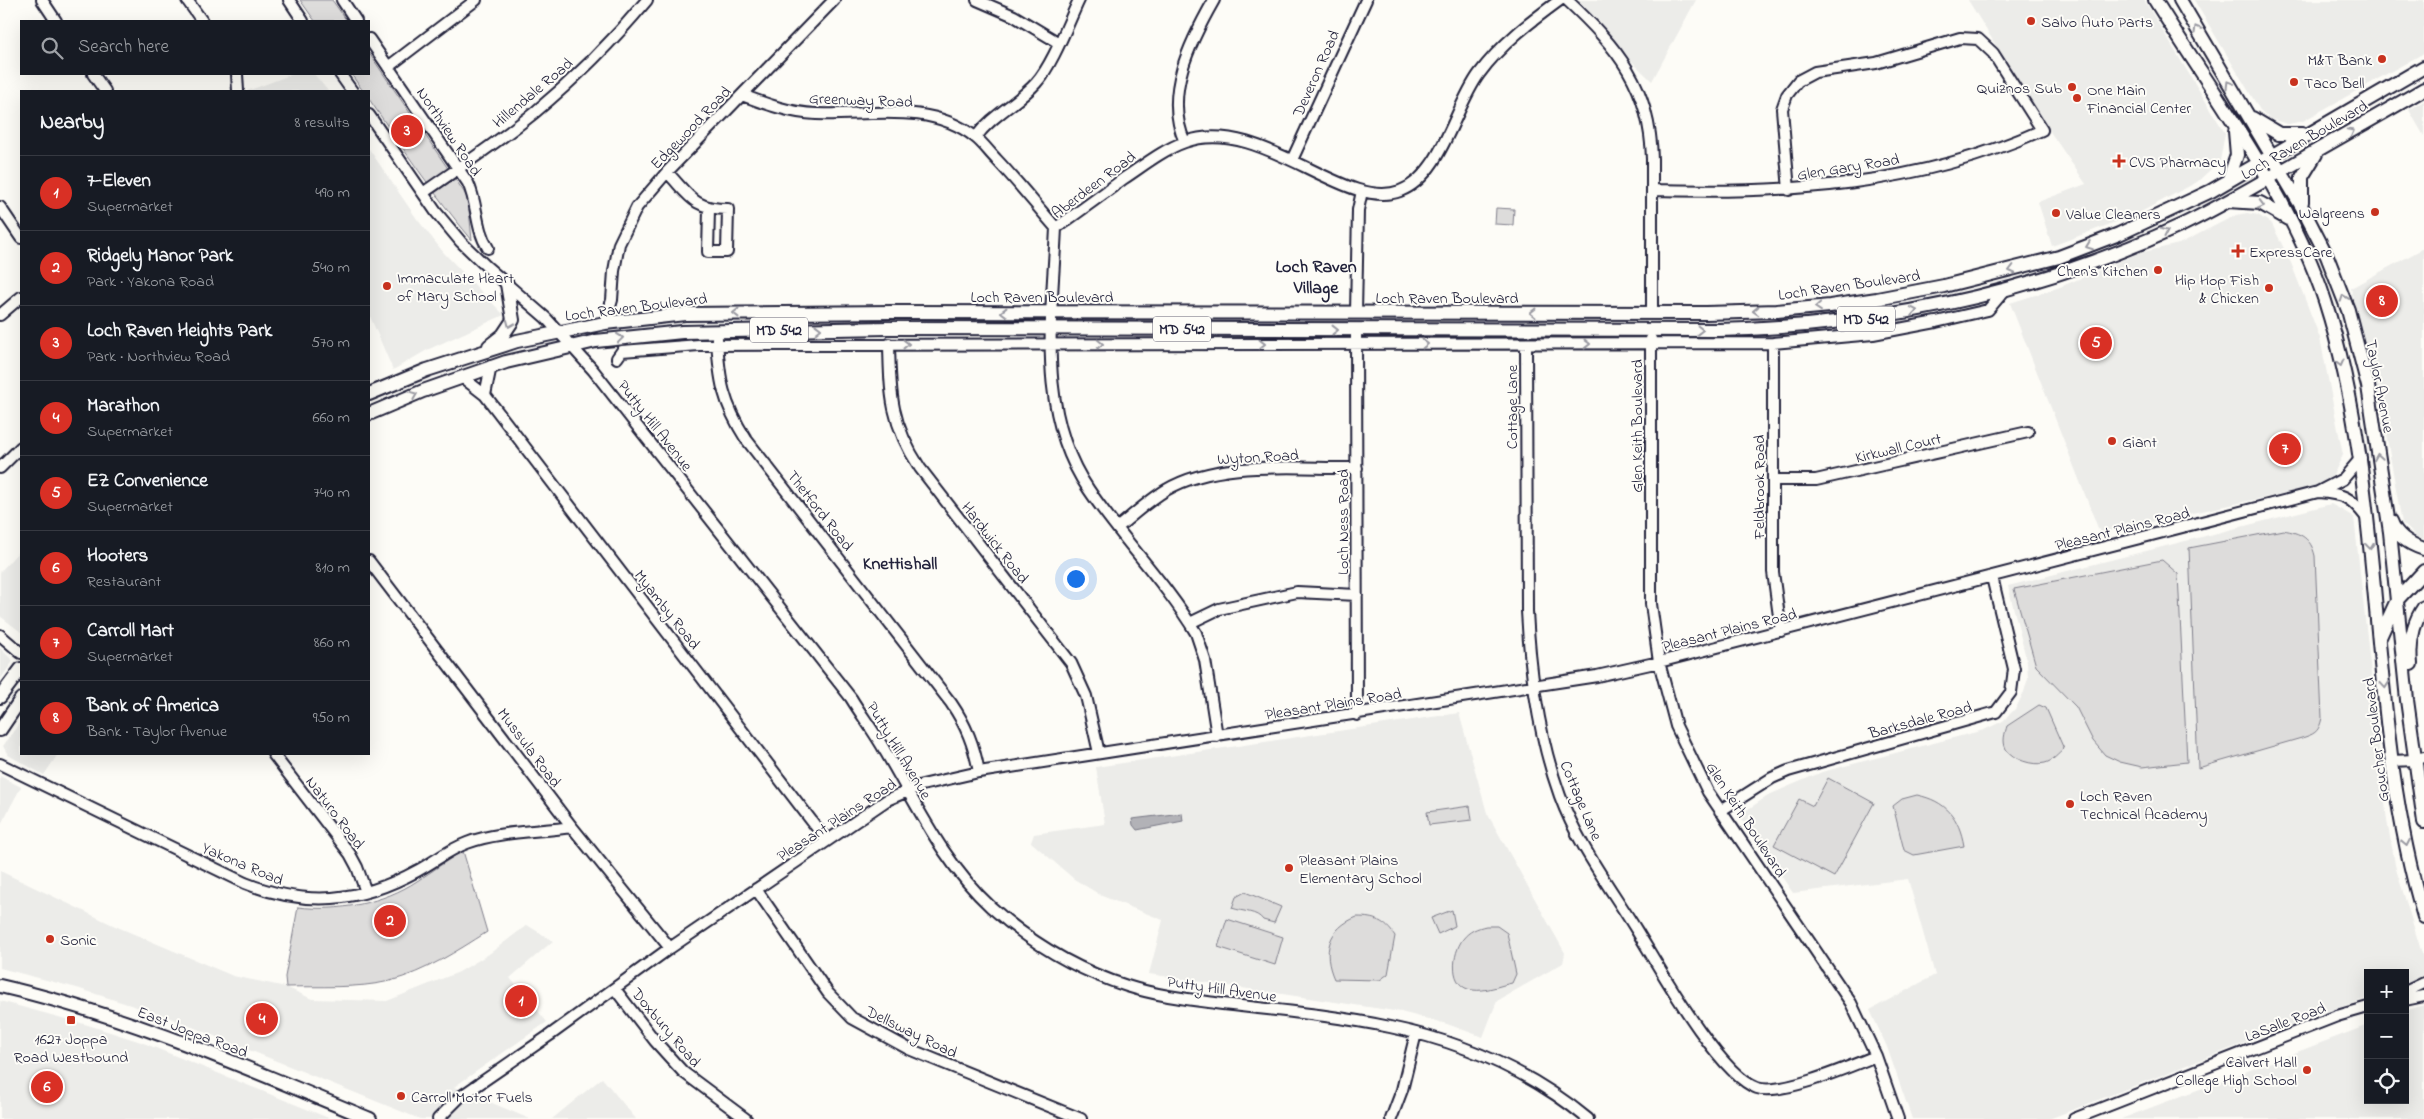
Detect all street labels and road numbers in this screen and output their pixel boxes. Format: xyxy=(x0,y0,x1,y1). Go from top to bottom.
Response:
street label: Deveron Road xyxy=(1287,27,1347,122)
street label: Hillendale Road xyxy=(488,53,579,135)
street label: Edgewood Road xyxy=(645,81,738,176)
street label: Northview Road xyxy=(410,83,487,181)
street label: Greenway Road xyxy=(809,87,913,115)
street label: Loch Raven Boulevard xyxy=(2237,95,2373,187)
street label: Aberdeen Road xyxy=(1047,146,1142,225)
street label: Glen Gary Road xyxy=(1796,148,1901,188)
street label: Loch Raven Boulevard xyxy=(1777,264,1922,308)
street label: Loch Raven Boulevard xyxy=(971,286,1113,310)
street label: Loch Raven Boulevard xyxy=(564,287,709,329)
street label: Loch Raven Boulevard xyxy=(1376,287,1518,311)
road number: MD 542 xyxy=(1837,306,1895,332)
road number: MD 542 xyxy=(1153,316,1211,342)
road number: MD 542 xyxy=(750,318,808,342)
street label: Taylor Avenue xyxy=(2358,338,2400,436)
street label: Glen Keith Boulevard xyxy=(1626,359,1650,493)
street label: Cottage Lane xyxy=(1501,364,1525,449)
street label: Putty Hill Avenue xyxy=(611,375,698,478)
street label: Kirkwall Court xyxy=(1853,427,1944,471)
street label: Feldbrook Road xyxy=(1748,435,1772,540)
street label: Wyton Road xyxy=(1217,444,1300,472)
street label: Thetford Road xyxy=(780,466,859,557)
street label: Loch Ness Road xyxy=(1332,469,1356,575)
street label: Hardwick Road xyxy=(955,497,1034,589)
street label: Pleasant Plains Road xyxy=(2053,502,2192,558)
street label: Myamby Road xyxy=(627,565,705,655)
street label: Pleasant Plains Road xyxy=(1660,603,1799,659)
street label: Goucher Boulevard xyxy=(2357,676,2397,803)
street label: Pleasant Plains Road xyxy=(1263,682,1403,728)
street label: Barksdale Road xyxy=(1865,696,1975,746)
street label: Putty Hill Avenue xyxy=(860,698,937,805)
street label: Mussula Road xyxy=(490,703,566,793)
street label: Cottage Lane xyxy=(1553,757,1608,845)
street label: Glen Keith Boulevard xyxy=(1699,758,1792,883)
street label: Naturo Road xyxy=(299,772,370,855)
street label: Pleasant Plains Road xyxy=(773,773,902,868)
street label: Yakona Road xyxy=(198,837,287,893)
street label: Putty Hill Avenue xyxy=(1165,970,1279,1010)
street label: Doxbury Road xyxy=(624,982,706,1073)
street label: LaSalle Road xyxy=(2242,996,2330,1049)
street label: Dellsway Road xyxy=(860,1000,961,1065)
street label: East Joppa Road xyxy=(133,1001,251,1065)

